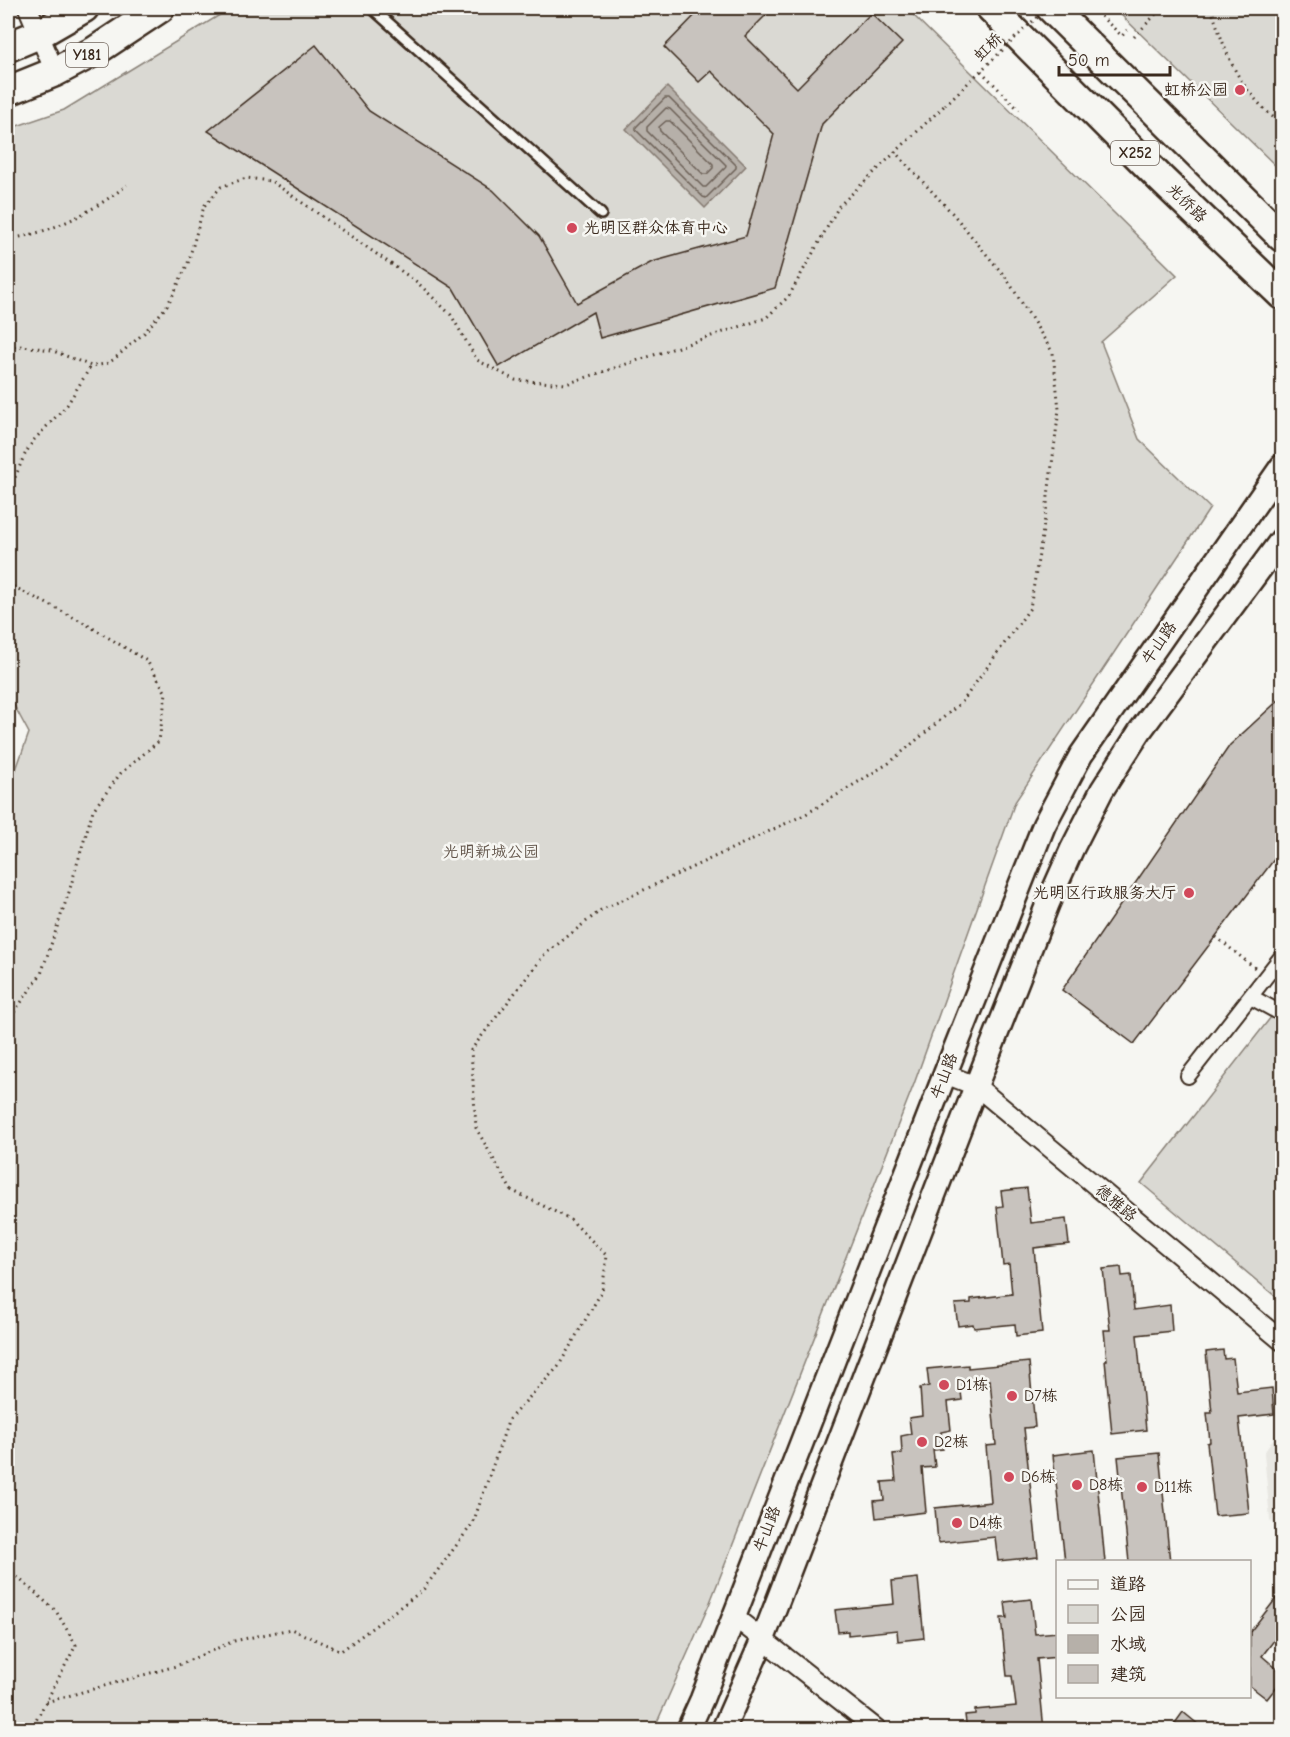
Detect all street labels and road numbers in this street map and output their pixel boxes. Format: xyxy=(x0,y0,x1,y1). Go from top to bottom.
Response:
street label: 虹桥 xyxy=(970,29,1006,65)
road number: Y181 xyxy=(66,43,108,67)
road number: X252 xyxy=(1111,141,1159,165)
street label: 光侨路 xyxy=(1163,180,1211,226)
street label: 牛山路 xyxy=(1138,618,1180,668)
street label: 牛山路 xyxy=(927,1050,961,1102)
street label: 德雅路 xyxy=(1092,1181,1140,1225)
street label: 牛山路 xyxy=(750,1503,784,1555)

